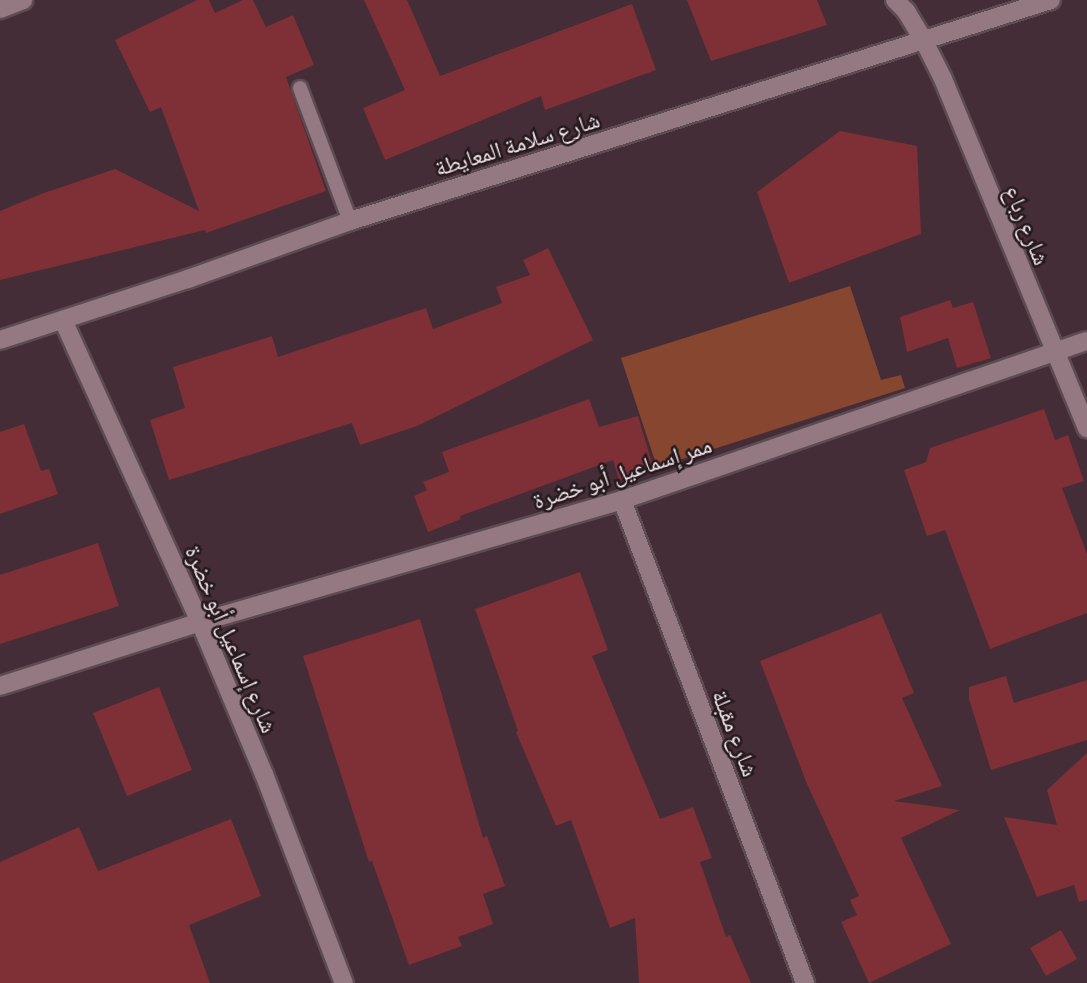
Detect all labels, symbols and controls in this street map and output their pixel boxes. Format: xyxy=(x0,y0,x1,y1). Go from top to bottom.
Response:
street label: شارع سلامة المعايطة xyxy=(431,105,603,181)
street label: شارع رباع xyxy=(1000,181,1056,269)
street label: ممر إسماعيل أبو خضرة xyxy=(529,430,715,514)
street label: شارع إسماعيل أبو خضرة xyxy=(180,541,284,737)
street label: شارع مقبلة xyxy=(707,686,765,780)

